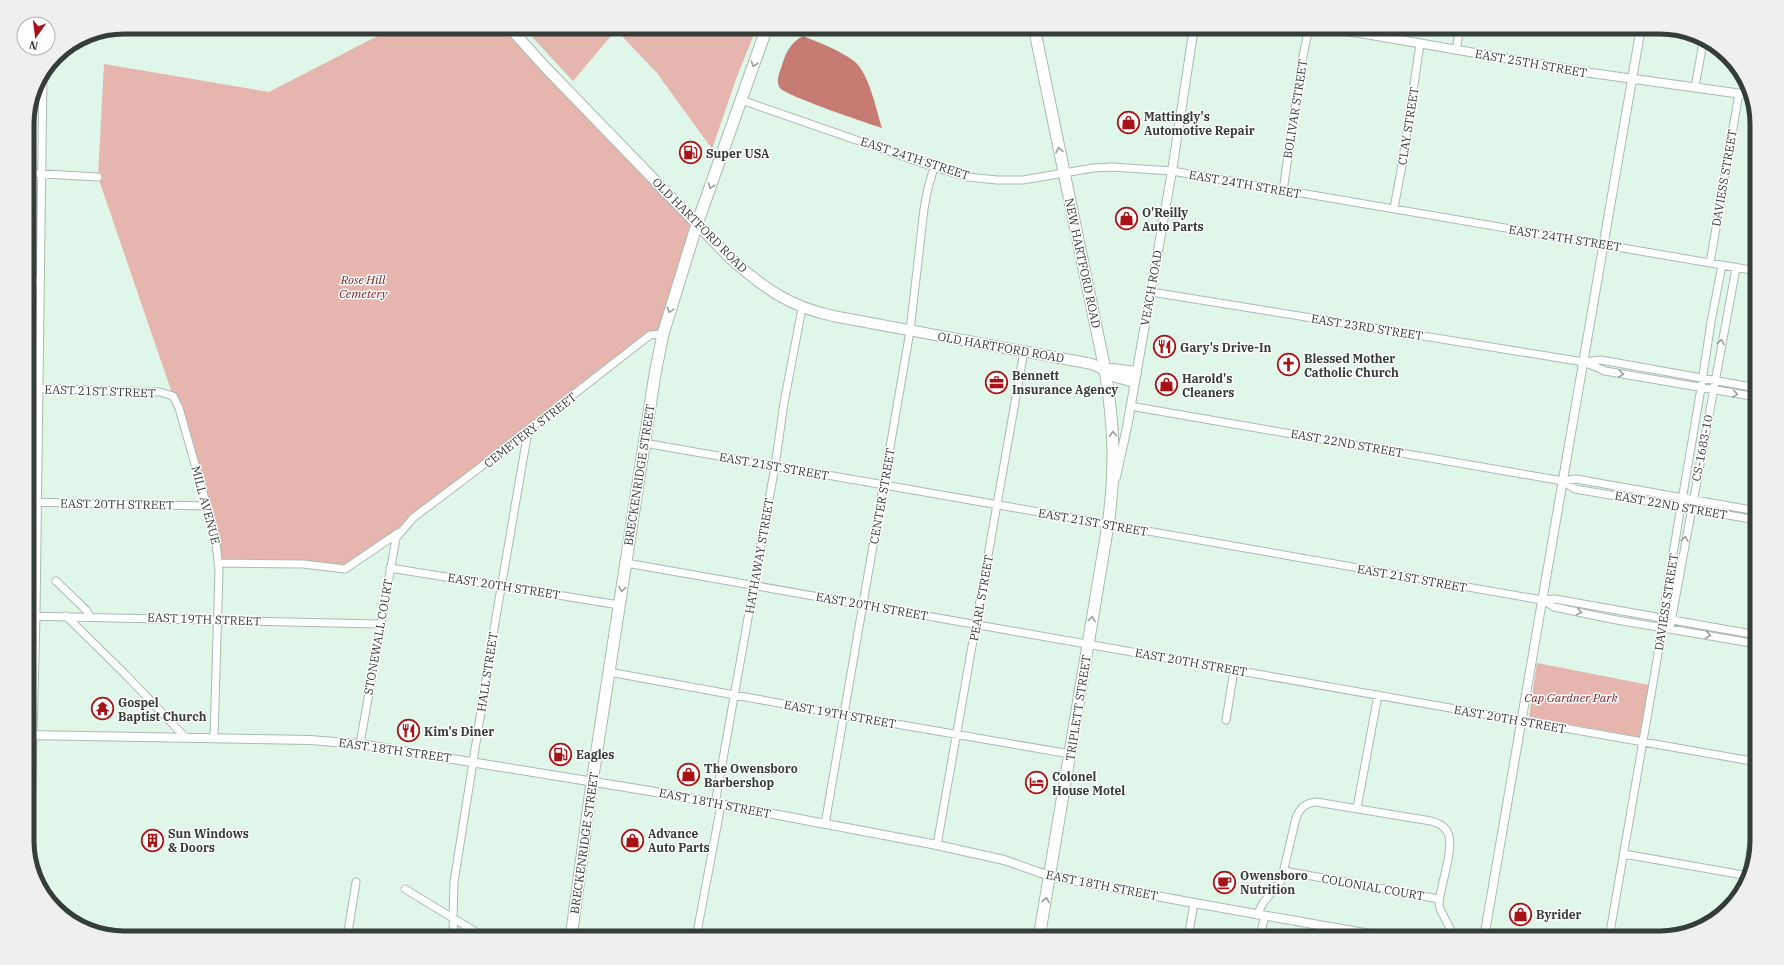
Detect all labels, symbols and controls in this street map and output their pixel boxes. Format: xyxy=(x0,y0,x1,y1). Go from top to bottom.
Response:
north arrow xyxy=(16,16,56,56)
text: N xyxy=(27,38,39,54)
street label: EAST 25TH STREET xyxy=(1474,46,1589,80)
street label: BOLIVAR STREET xyxy=(1280,58,1310,160)
one-way arrow xyxy=(750,60,759,67)
street label: CLAY STREET xyxy=(1394,86,1422,166)
place label: Mattingly's Automotive Repair xyxy=(1144,109,1255,138)
shop icon: Mattingly's Automotive Repair xyxy=(1116,110,1142,136)
street label: DAVIESS STREET xyxy=(1708,128,1740,228)
street label: EAST 24TH STREET xyxy=(859,133,972,183)
fuel station icon: Super USA xyxy=(677,140,703,166)
place label: Super USA xyxy=(706,146,770,161)
one-way arrow xyxy=(1056,146,1064,153)
street label: EAST 24TH STREET xyxy=(1188,167,1303,201)
street label: OLD HARTFORD ROAD xyxy=(649,174,751,276)
one-way arrow xyxy=(707,183,715,190)
street label: NEW HARTFORD ROAD xyxy=(1062,196,1104,330)
place label: O'Reilly Auto Parts xyxy=(1142,205,1204,234)
shop icon: O'Reilly Auto Parts xyxy=(1113,206,1139,232)
street label: EAST 24TH STREET xyxy=(1508,222,1623,254)
street label: VEACH ROAD xyxy=(1137,249,1165,327)
park label: Rose Hill Cemetery xyxy=(339,272,389,301)
one-way arrow xyxy=(666,306,675,313)
street label: EAST 23RD STREET xyxy=(1310,311,1424,343)
street label: OLD HARTFORD ROAD xyxy=(936,328,1066,366)
restaurant icon: Gary's Drive-In xyxy=(1152,334,1178,360)
one-way arrow xyxy=(1717,339,1725,345)
place label: Gary's Drive-In xyxy=(1180,340,1272,355)
place label: Blessed Mother Catholic Church xyxy=(1304,351,1399,380)
church icon: Blessed Mother Catholic Church xyxy=(1275,352,1301,378)
place label: Bennett Insurance Agency xyxy=(1012,368,1118,397)
office icon: Bennett Insurance Agency xyxy=(983,369,1009,395)
one-way arrow xyxy=(1618,369,1624,378)
place label: Harold's Cleaners xyxy=(1182,371,1234,400)
shop icon: Harold's Cleaners xyxy=(1153,372,1179,398)
street label: EAST 21ST STREET xyxy=(44,382,156,400)
street label: CEMETERY STREET xyxy=(481,389,579,471)
one-way arrow xyxy=(1732,389,1738,398)
street label: BRECKENRIDGE STREET xyxy=(620,403,658,547)
street label: CS-1683-10 xyxy=(1688,413,1716,483)
street label: EAST 22ND STREET xyxy=(1289,426,1405,460)
one-way arrow xyxy=(1109,431,1118,437)
street label: CENTER STREET xyxy=(866,447,898,545)
street label: EAST 21ST STREET xyxy=(718,449,830,483)
street label: MILL AVENUE xyxy=(188,464,224,546)
street label: EAST 22ND STREET xyxy=(1613,488,1729,522)
street label: EAST 20TH STREET xyxy=(60,496,174,512)
street label: HATHAWAY STREET xyxy=(741,497,777,615)
street label: EAST 21ST STREET xyxy=(1037,505,1149,539)
one-way arrow xyxy=(1681,536,1689,543)
street label: DAVIESS STREET xyxy=(1651,552,1681,652)
street label: PEARL STREET xyxy=(966,553,996,642)
street label: EAST 21ST STREET xyxy=(1356,561,1468,595)
street label: EAST 20TH STREET xyxy=(447,570,562,602)
street label: STONEWALL COURT xyxy=(360,578,396,696)
one-way arrow xyxy=(618,586,627,593)
street label: EAST 20TH STREET xyxy=(815,589,930,623)
one-way arrow xyxy=(1576,608,1582,616)
street label: EAST 19TH STREET xyxy=(147,610,261,628)
one-way arrow xyxy=(1087,616,1096,622)
one-way arrow xyxy=(1705,630,1711,639)
street label: HALL STREET xyxy=(473,631,501,713)
street label: EAST 20TH STREET xyxy=(1134,645,1249,679)
street label: TRIPLETT STREET xyxy=(1062,654,1094,762)
park label: Cap Gardner Park xyxy=(1524,690,1618,705)
place label: Gospel Baptist Church xyxy=(118,695,207,724)
temple icon: Gospel Baptist Church xyxy=(90,696,116,722)
street label: EAST 19TH STREET xyxy=(783,697,898,731)
street label: EAST 20TH STREET xyxy=(1453,702,1568,736)
restaurant icon: Kim's Diner xyxy=(395,718,421,744)
place label: Kim's Diner xyxy=(424,724,494,739)
street label: EAST 18TH STREET xyxy=(338,735,453,765)
fuel station icon: Eagles xyxy=(548,741,574,767)
place label: Eagles xyxy=(576,747,614,762)
place label: The Owensboro Barbershop xyxy=(704,761,798,790)
shop icon: The Owensboro Barbershop xyxy=(675,762,701,788)
place label: Colonel House Motel xyxy=(1052,769,1125,798)
hotel icon: Colonel House Motel xyxy=(1024,770,1050,796)
street label: BRECKENRIDGE STREET xyxy=(567,771,601,915)
street label: EAST 18TH STREET xyxy=(658,785,772,821)
place label: Sun Windows & Doors xyxy=(168,826,249,855)
place label: Advance Auto Parts xyxy=(648,826,710,855)
building icon: Sun Windows & Doors xyxy=(140,827,166,853)
shop icon: Advance Auto Parts xyxy=(620,827,646,853)
street label: EAST 18TH STREET xyxy=(1045,867,1159,903)
place label: Owensboro Nutrition xyxy=(1240,868,1308,897)
cafe icon: Owensboro Nutrition xyxy=(1211,869,1237,895)
street label: COLONIAL COURT xyxy=(1320,871,1426,903)
one-way arrow xyxy=(1041,896,1050,903)
shop icon: Byrider xyxy=(1508,901,1534,927)
place label: Byrider xyxy=(1536,907,1582,922)

